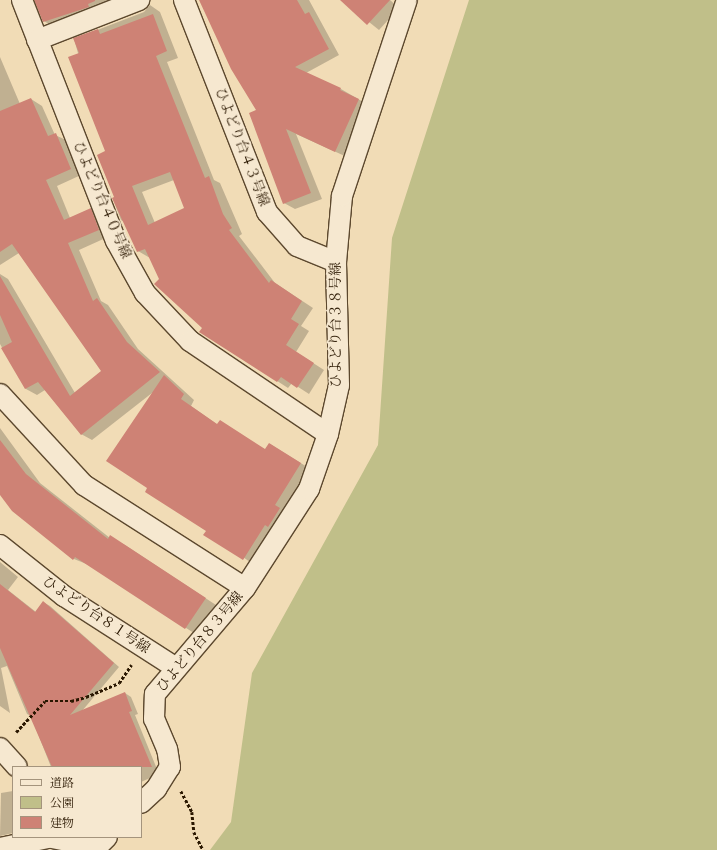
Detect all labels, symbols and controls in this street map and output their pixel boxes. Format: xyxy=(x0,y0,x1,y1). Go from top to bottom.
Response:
street label: ひよどり台４３号線 xyxy=(212,85,272,209)
street label: ひよどり台４０号線 xyxy=(70,139,134,261)
street label: ひよどり台３８号線 xyxy=(328,262,344,388)
street label: ひよどり台８１号線 xyxy=(39,573,153,657)
street label: ひよどり台８３号線 xyxy=(153,588,247,696)
legend xyxy=(12,766,142,838)
text: 道路 xyxy=(50,776,74,791)
text: 公園 xyxy=(50,796,74,811)
text: 建物 xyxy=(50,816,74,831)

